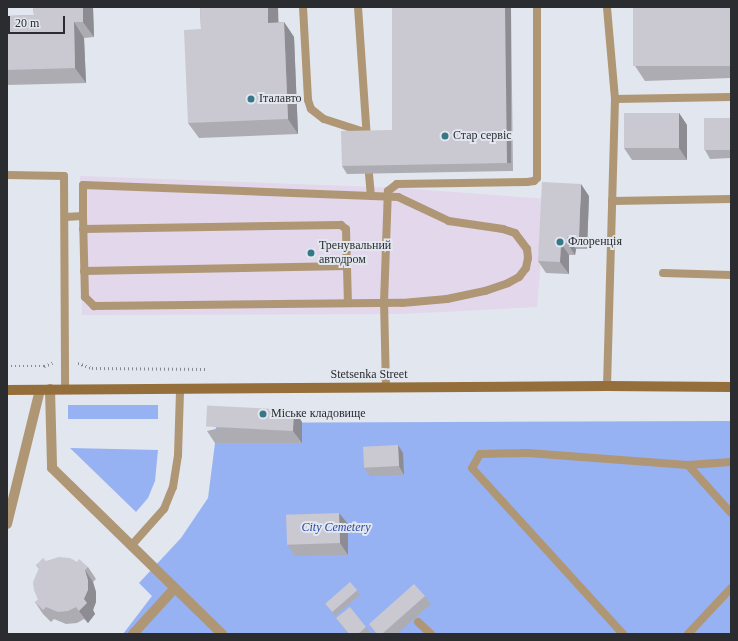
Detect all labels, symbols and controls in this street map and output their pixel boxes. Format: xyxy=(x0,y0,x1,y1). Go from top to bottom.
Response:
scale bar xyxy=(10,8,67,34)
text: 20 m xyxy=(15,16,39,30)
place label: Італавто xyxy=(259,92,302,106)
marker: Італавто xyxy=(246,94,256,104)
place label: Стар сервіс xyxy=(453,129,512,143)
marker: Стар сервіс xyxy=(440,131,450,141)
place label: Флоренція xyxy=(568,235,622,249)
marker: Флоренція xyxy=(555,237,565,247)
place label: Тренувальний автодром xyxy=(319,239,391,267)
marker: Тренувальний автодром xyxy=(306,248,316,258)
street label: Stetsenka Street xyxy=(331,368,407,382)
place label: Міське кладовище xyxy=(271,407,366,421)
marker: Міське кладовище xyxy=(258,409,268,419)
park label: City Cemetery xyxy=(302,521,370,535)

